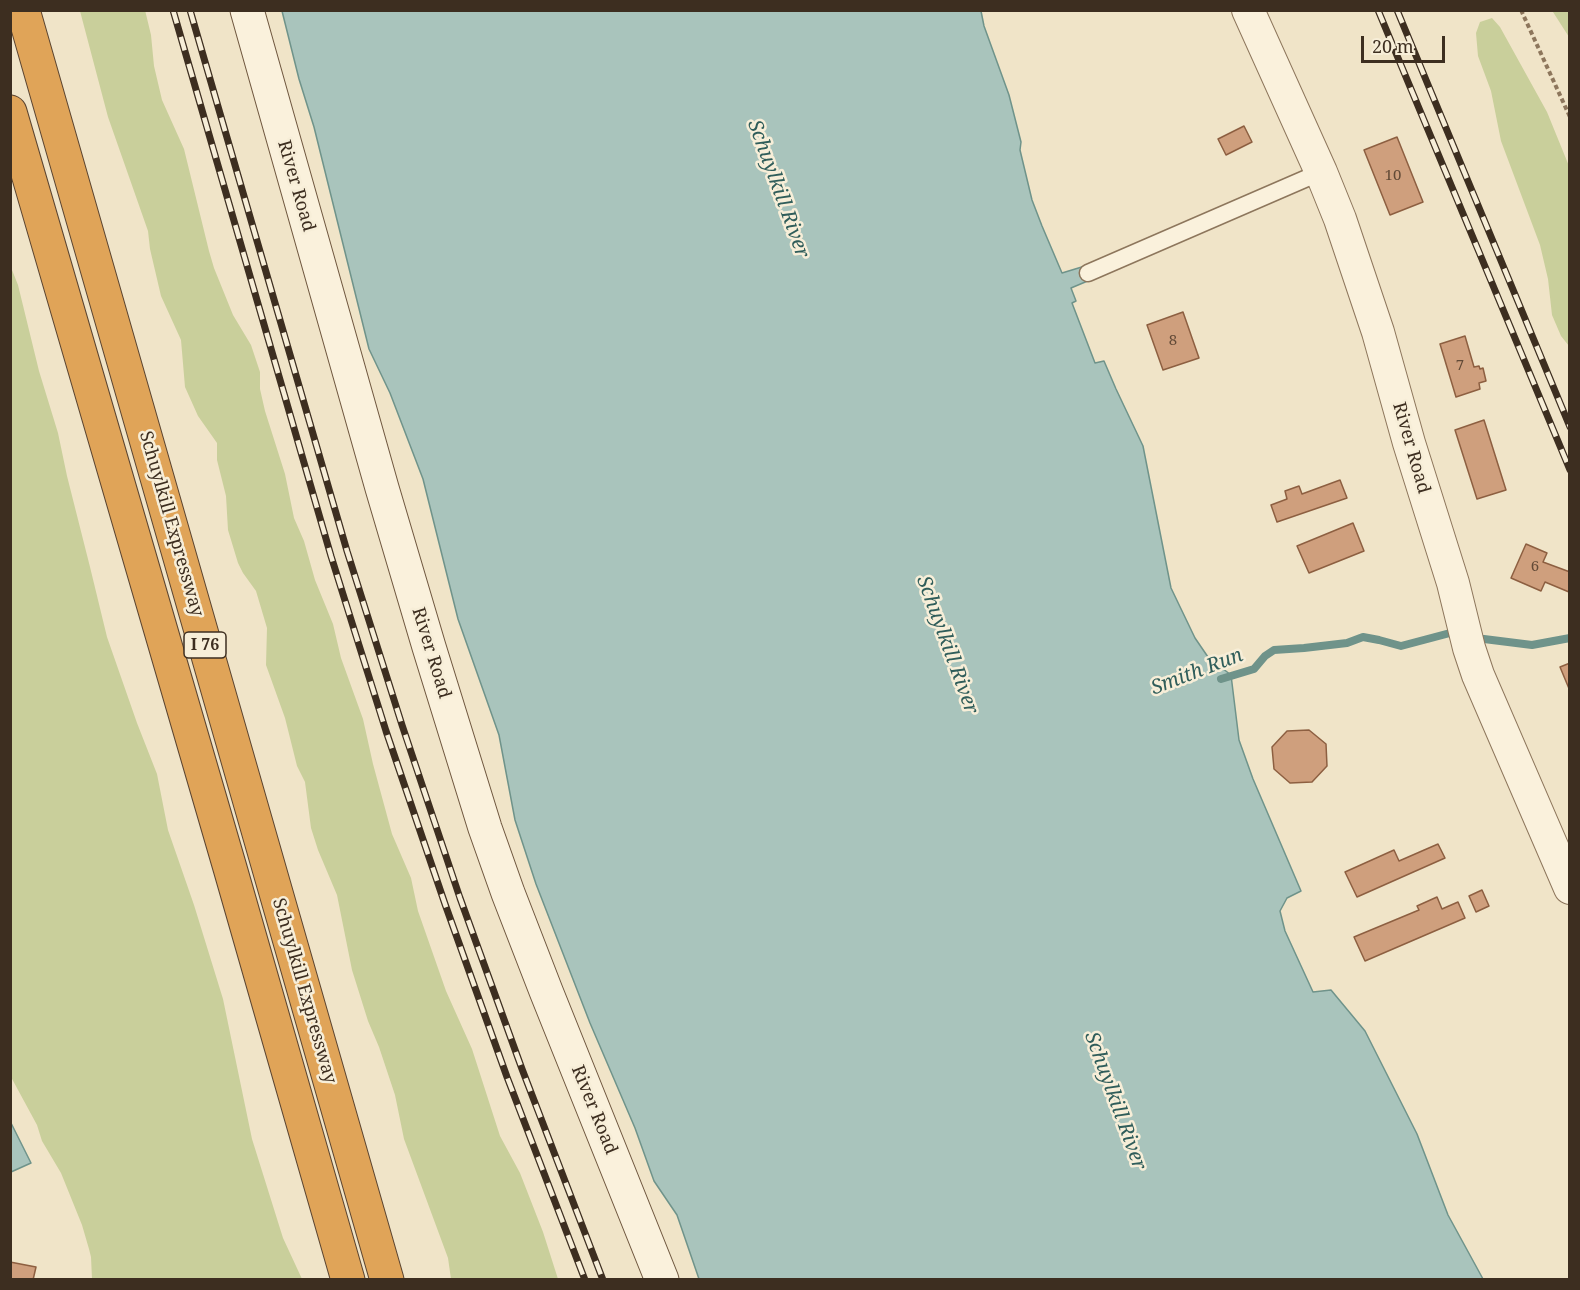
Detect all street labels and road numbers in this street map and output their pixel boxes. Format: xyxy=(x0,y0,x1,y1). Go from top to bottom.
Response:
street label: River Road xyxy=(273,138,319,234)
street label: River Road xyxy=(1388,400,1434,496)
street label: Schuylkill Expressway xyxy=(134,429,208,619)
street label: River Road xyxy=(407,605,455,701)
road number: I 76 xyxy=(184,632,226,658)
street label: Schuylkill Expressway xyxy=(267,896,341,1086)
street label: River Road xyxy=(566,1062,622,1158)

